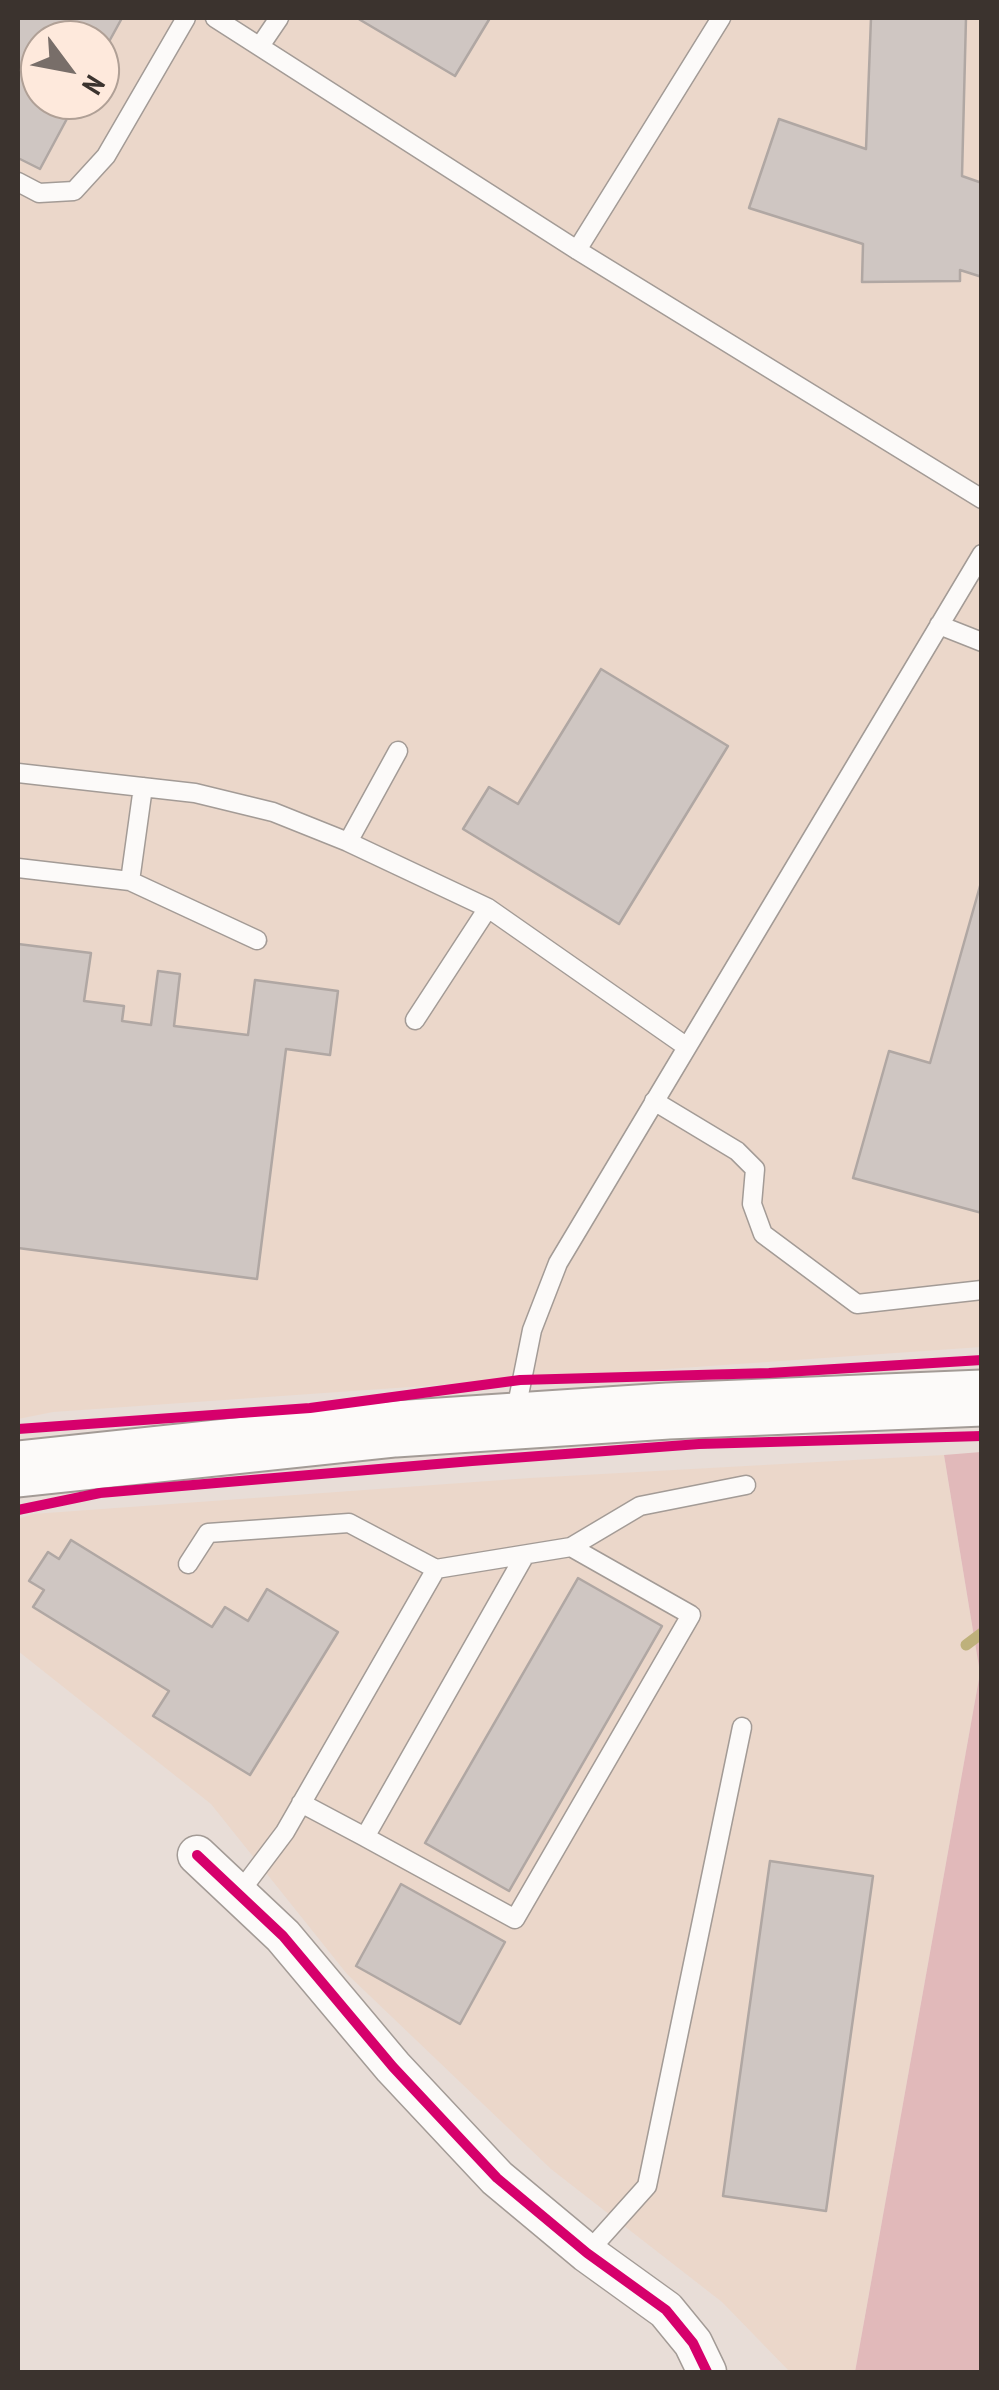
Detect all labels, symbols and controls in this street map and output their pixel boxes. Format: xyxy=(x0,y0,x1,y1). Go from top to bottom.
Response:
north arrow xyxy=(20,20,120,120)
text: N xyxy=(74,69,114,101)

